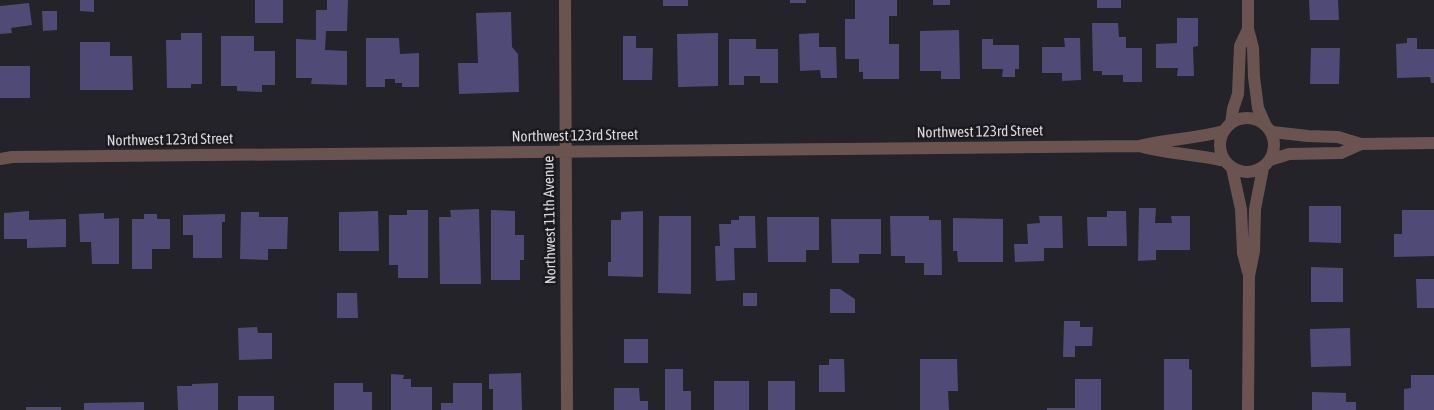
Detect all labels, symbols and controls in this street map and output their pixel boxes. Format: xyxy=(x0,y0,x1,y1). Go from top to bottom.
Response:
street label: Northwest 123rd Street xyxy=(917,121,1043,141)
street label: Northwest 123rd Street xyxy=(512,125,638,145)
street label: Northwest 123rd Street xyxy=(107,129,233,149)
street label: Northwest 11th Avenue xyxy=(539,156,559,284)

